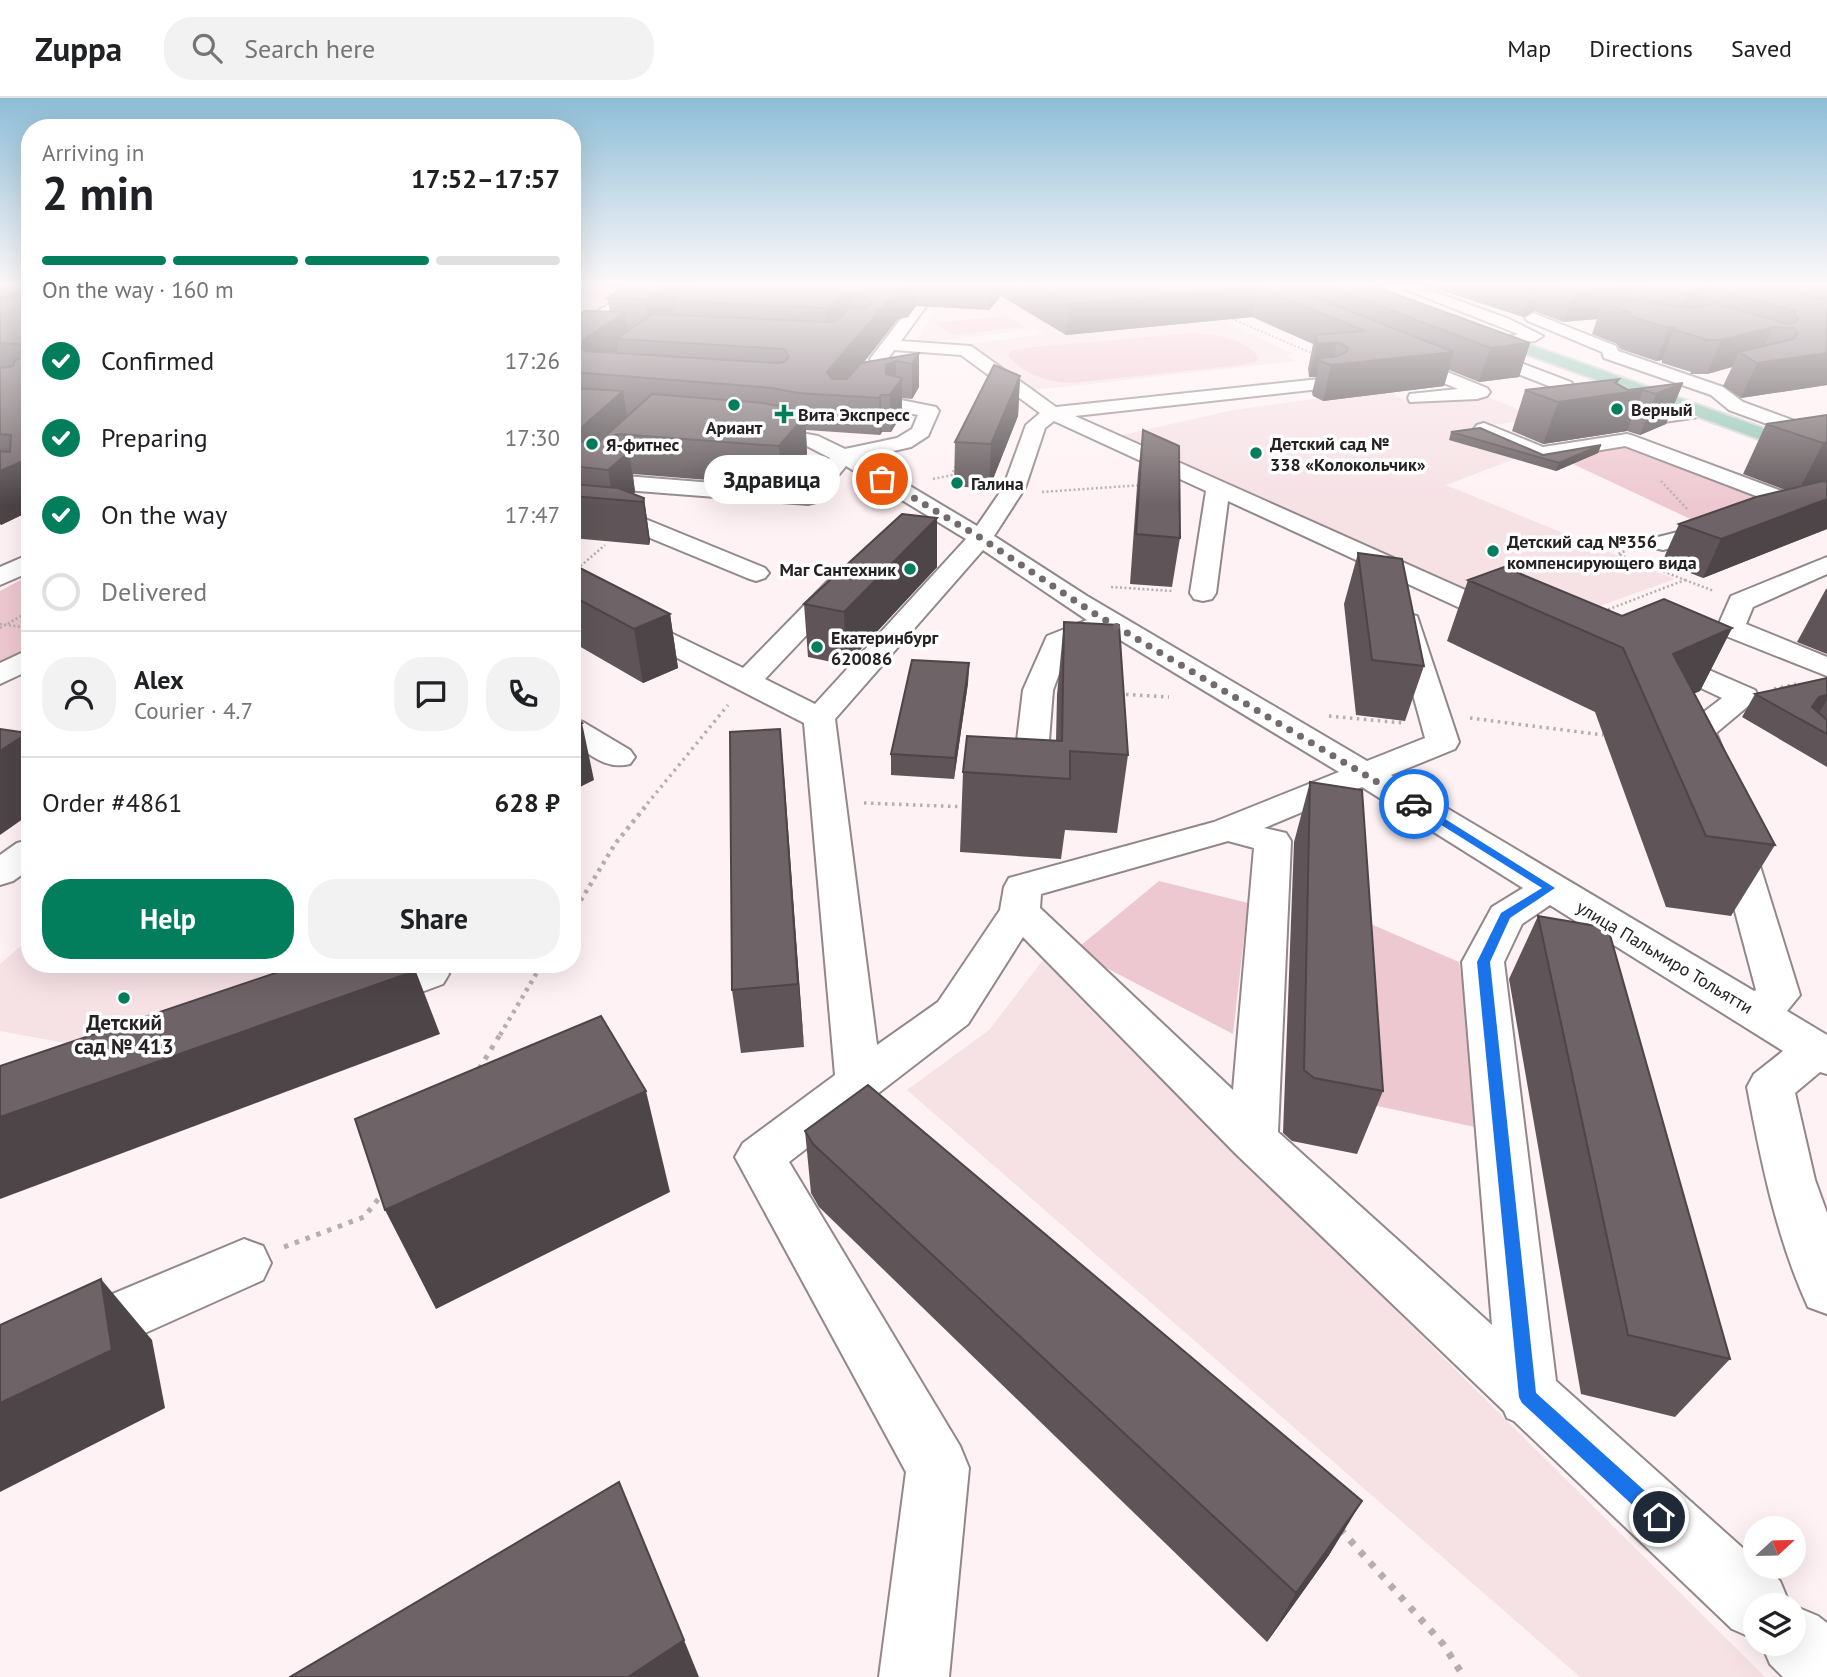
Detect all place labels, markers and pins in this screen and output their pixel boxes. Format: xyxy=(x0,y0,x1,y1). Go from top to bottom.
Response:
marker: Ариант xyxy=(726,397,742,413)
place label: Верный xyxy=(1631,398,1693,421)
marker: Верный xyxy=(1609,401,1625,417)
place label: Вита Экспресс xyxy=(798,403,910,426)
marker: Вита Экспресс xyxy=(776,406,792,422)
place label: Ариант xyxy=(706,416,763,439)
place label: Детский сад № 338 «Колокольчик» xyxy=(1270,432,1426,476)
place label: Я-фитнес xyxy=(606,433,680,456)
marker: Я-фитнес xyxy=(584,436,600,452)
marker: Детский сад № 338 «Колокольчик» xyxy=(1248,445,1264,461)
pin xyxy=(852,449,912,509)
callout: Здравица xyxy=(704,454,840,504)
place label: Галина xyxy=(971,472,1024,495)
marker: Галина xyxy=(949,475,965,491)
place label: Детский сад №356 компенсирующего вида xyxy=(1507,530,1697,574)
marker: Детский сад №356 компенсирующего вида xyxy=(1485,543,1501,559)
place label: Маг Сантехник xyxy=(779,558,896,581)
marker: Маг Сантехник xyxy=(902,561,918,577)
place label: Екатеринбург 620086 xyxy=(831,626,939,670)
marker: Екатеринбург 620086 xyxy=(809,639,825,655)
marker: Детский сад № 413 xyxy=(116,990,132,1006)
place label: Детский сад № 413 xyxy=(74,1009,174,1060)
pin xyxy=(1629,1487,1689,1547)

